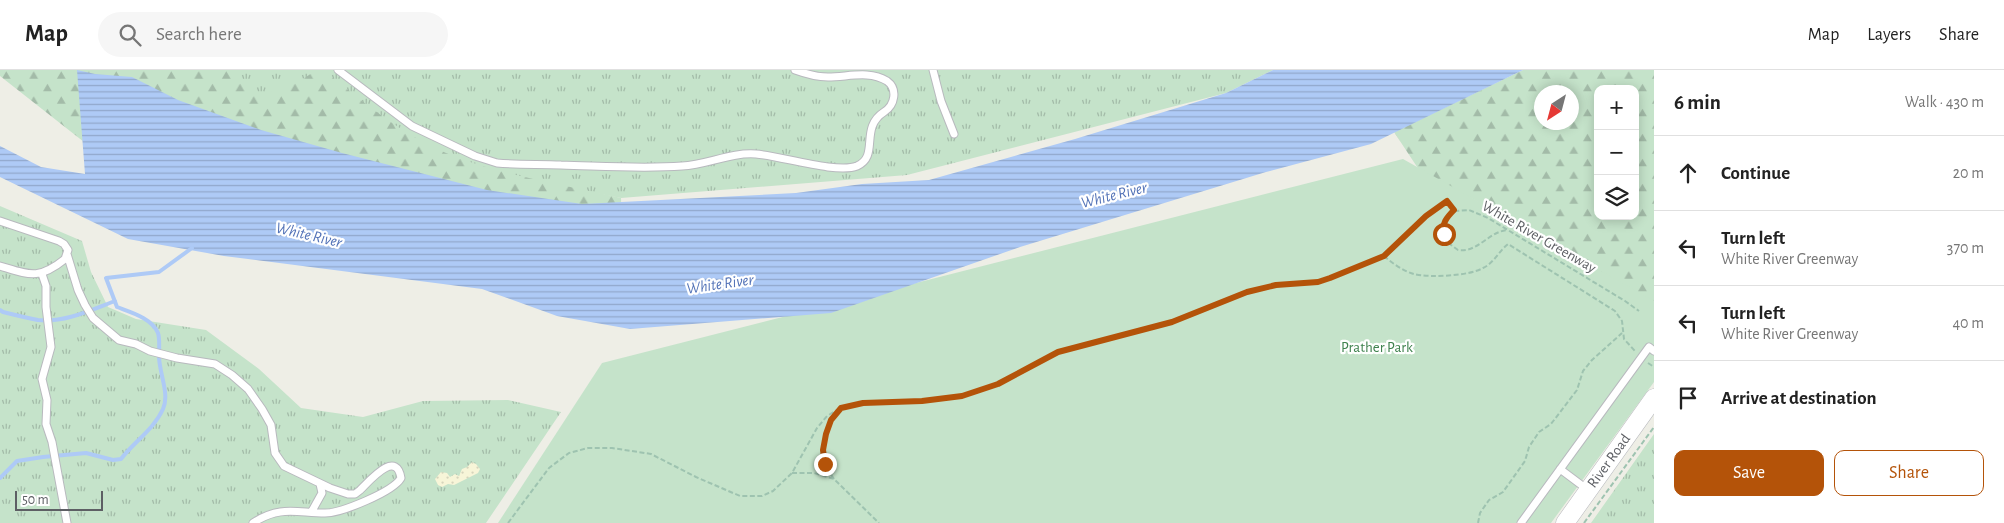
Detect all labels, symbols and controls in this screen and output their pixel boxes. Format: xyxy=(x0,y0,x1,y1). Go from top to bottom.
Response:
search box xyxy=(98,12,448,57)
icon: search xyxy=(116,21,144,49)
text: Map xyxy=(25,22,68,46)
text: Search here xyxy=(156,25,242,44)
text: Map xyxy=(1808,26,1839,44)
text: Layers xyxy=(1867,26,1911,44)
text: Share xyxy=(1939,26,1979,44)
north arrow xyxy=(1534,85,1579,130)
map controls xyxy=(1594,85,1639,220)
button: + xyxy=(1594,85,1639,130)
text: 6 min xyxy=(1674,92,1721,113)
text: Walk · 430 m xyxy=(1905,94,1984,110)
button: − xyxy=(1594,130,1639,175)
icon: ahead xyxy=(1674,159,1702,187)
text: Continue xyxy=(1721,164,1790,183)
text: 20 m xyxy=(1953,165,1984,181)
button: layers xyxy=(1594,175,1639,220)
water label: White River xyxy=(1079,179,1149,211)
street label: White River Greenway xyxy=(1479,198,1599,276)
water label: White River xyxy=(274,220,344,251)
route start xyxy=(1433,223,1456,246)
text: Turn left xyxy=(1721,229,1785,248)
icon: left xyxy=(1674,234,1702,262)
text: 370 m xyxy=(1947,240,1984,256)
text: White River Greenway xyxy=(1721,251,1858,267)
water label: White River xyxy=(686,271,755,297)
text: Turn left xyxy=(1721,304,1785,323)
icon: left xyxy=(1674,309,1702,337)
text: 40 m xyxy=(1952,315,1984,331)
text: White River Greenway xyxy=(1721,326,1858,342)
park label: Prather Park xyxy=(1341,340,1413,355)
icon: arrive xyxy=(1674,384,1702,412)
text: Arrive at destination xyxy=(1721,389,1877,408)
street label: River Road xyxy=(1585,431,1633,491)
button: Save xyxy=(1674,450,1824,496)
button: Share xyxy=(1834,450,1984,496)
route end xyxy=(814,453,837,476)
scale bar xyxy=(15,488,102,511)
text: 50 m xyxy=(22,493,49,507)

